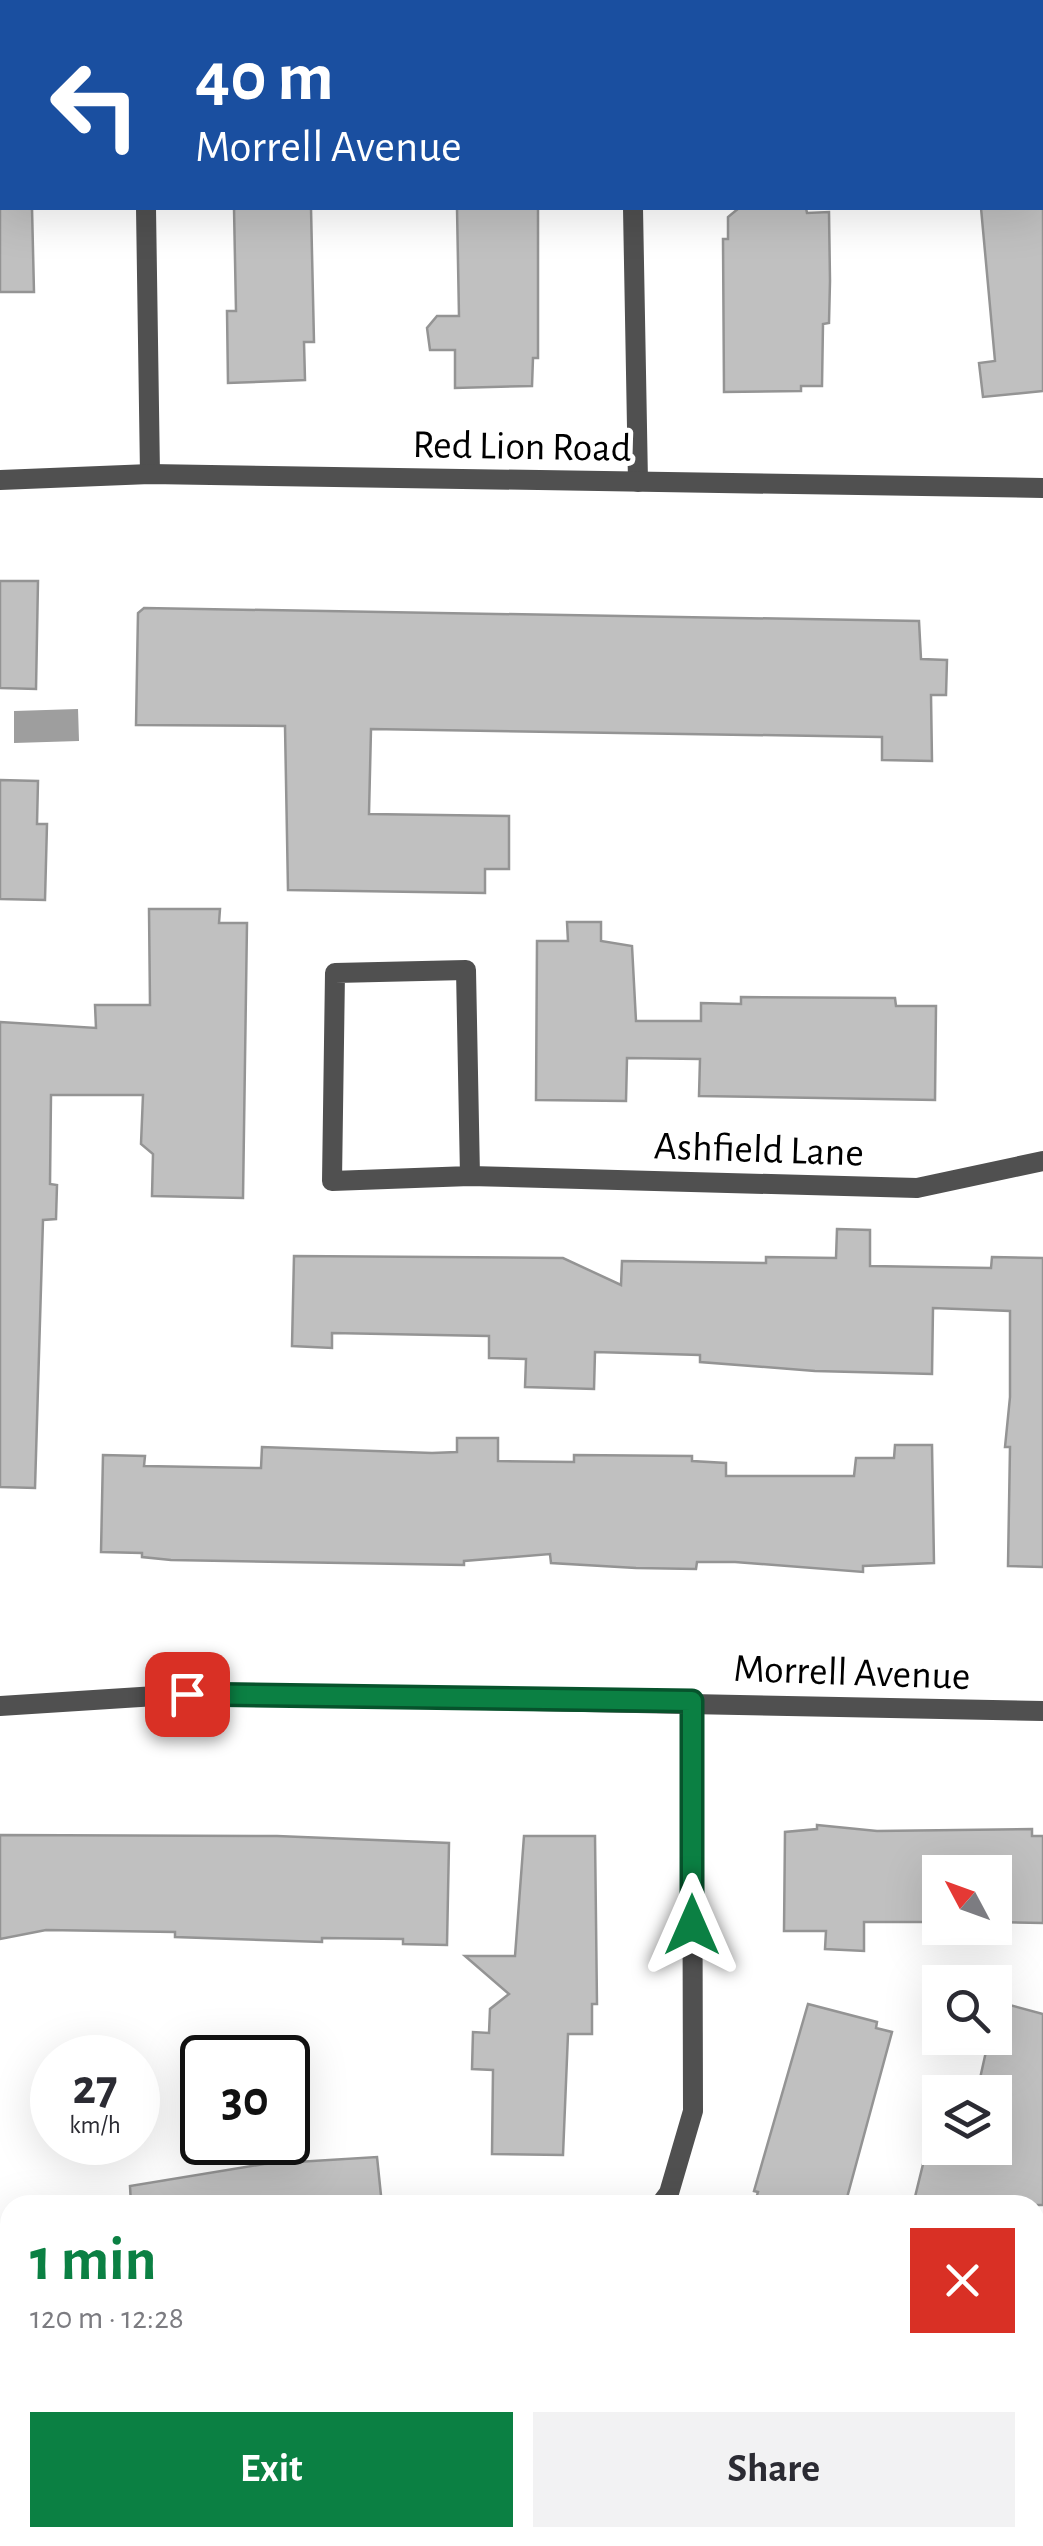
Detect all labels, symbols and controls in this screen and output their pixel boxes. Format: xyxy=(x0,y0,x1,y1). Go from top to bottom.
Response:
icon: left xyxy=(30,40,160,170)
text: 40 m xyxy=(195,43,334,113)
text: Morrell Avenue xyxy=(195,125,462,170)
street label: Red Lion Road xyxy=(412,425,632,469)
street label: Ashfield Lane xyxy=(653,1126,865,1174)
street label: Morrell Avenue xyxy=(733,1649,971,1697)
pin xyxy=(145,1652,230,1737)
icon: arrive xyxy=(160,1667,215,1722)
north arrow xyxy=(922,1855,1012,1945)
map controls xyxy=(922,1855,1012,2165)
position arrow xyxy=(640,1873,744,1977)
button: search xyxy=(922,1965,1012,2055)
speed limit sign: 30 xyxy=(180,2035,310,2165)
text: 27 xyxy=(72,2063,118,2113)
button: layers xyxy=(922,2075,1012,2165)
text: km/h xyxy=(69,2113,121,2138)
button: close xyxy=(910,2228,1015,2333)
text: 1 min xyxy=(30,2231,156,2291)
text: 120 m · 12:28 xyxy=(30,2302,184,2334)
button: Exit xyxy=(30,2412,513,2527)
button: Share xyxy=(533,2412,1015,2527)

